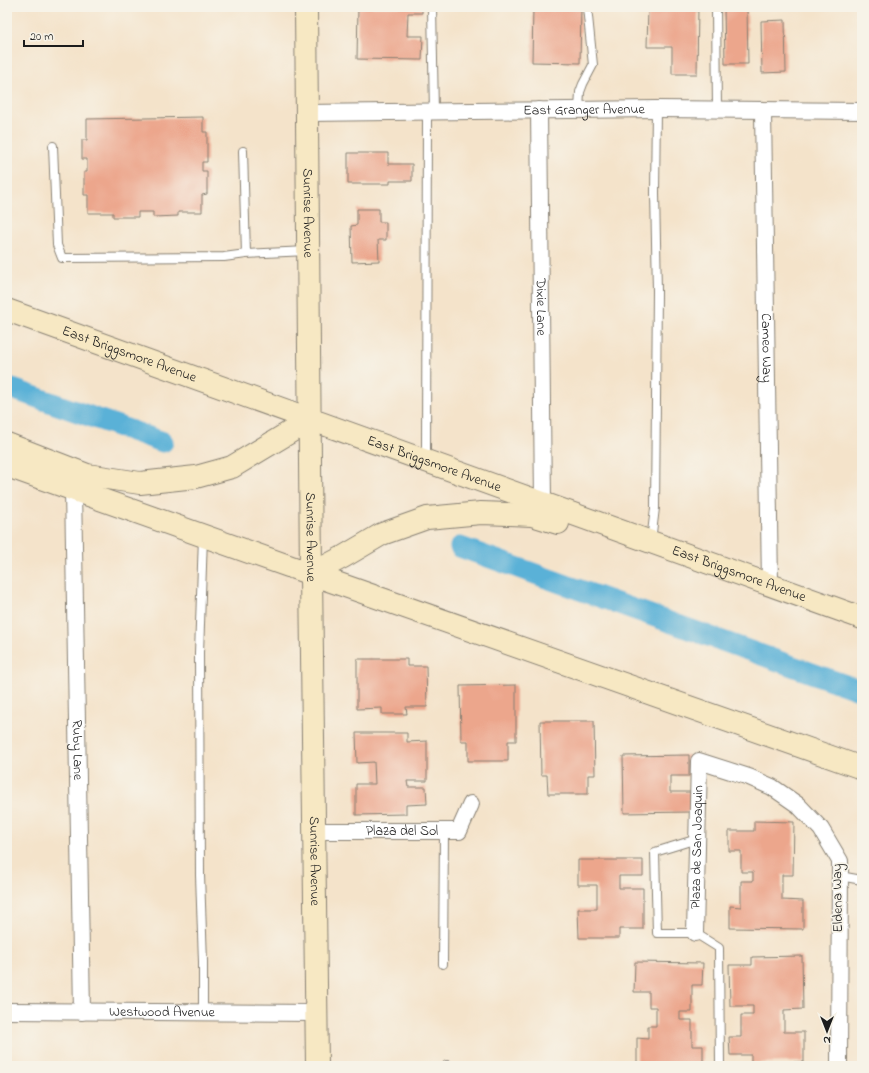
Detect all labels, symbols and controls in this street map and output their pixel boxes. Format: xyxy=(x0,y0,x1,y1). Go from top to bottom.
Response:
scale bar xyxy=(24,22,83,48)
text: 20 m xyxy=(30,28,53,46)
street label: East Granger Avenue xyxy=(523,99,645,121)
street label: Sunrise Avenue xyxy=(297,168,319,259)
street label: Dixie Lane xyxy=(530,277,552,336)
street label: Cameo Way xyxy=(755,313,778,383)
street label: East Briggsmore Avenue xyxy=(59,320,200,388)
street label: East Briggsmore Avenue xyxy=(364,430,505,498)
street label: Sunrise Avenue xyxy=(300,492,322,583)
street label: East Briggsmore Avenue xyxy=(669,540,810,608)
street label: Ruby Lane xyxy=(66,720,89,781)
street label: Plaza de San Joaquin xyxy=(685,785,709,909)
street label: Sunrise Avenue xyxy=(303,816,326,907)
street label: Plaza del Sol xyxy=(366,821,438,842)
street label: Eldena Way xyxy=(827,863,850,933)
street label: Westwood Avenue xyxy=(109,1001,216,1023)
north arrow xyxy=(807,1011,847,1051)
text: N xyxy=(823,1032,831,1048)

